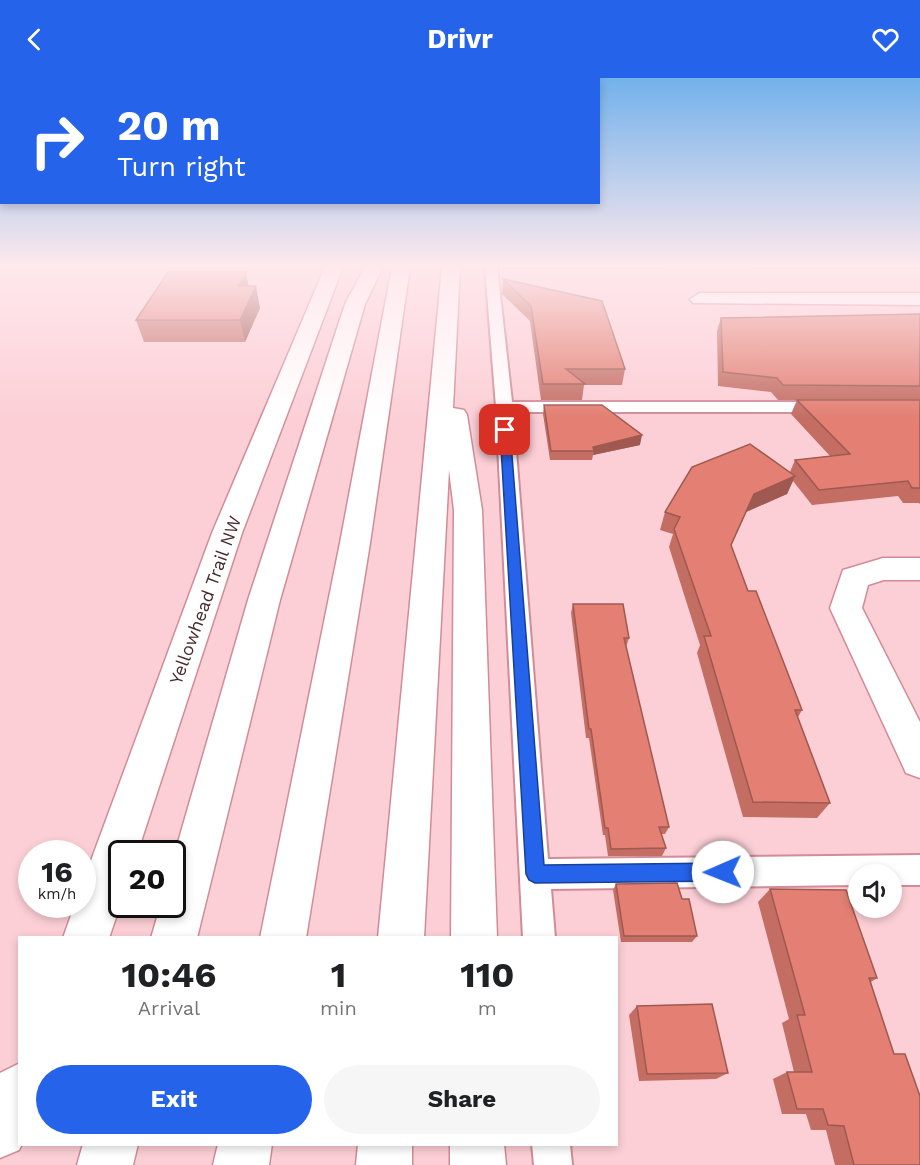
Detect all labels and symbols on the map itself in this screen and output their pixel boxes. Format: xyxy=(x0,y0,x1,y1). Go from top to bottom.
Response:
pin xyxy=(479,404,530,455)
street label: Yellowhead Trail NW xyxy=(165,513,245,687)
speed limit sign: 20 xyxy=(108,840,186,918)
position arrow xyxy=(691,840,755,904)

